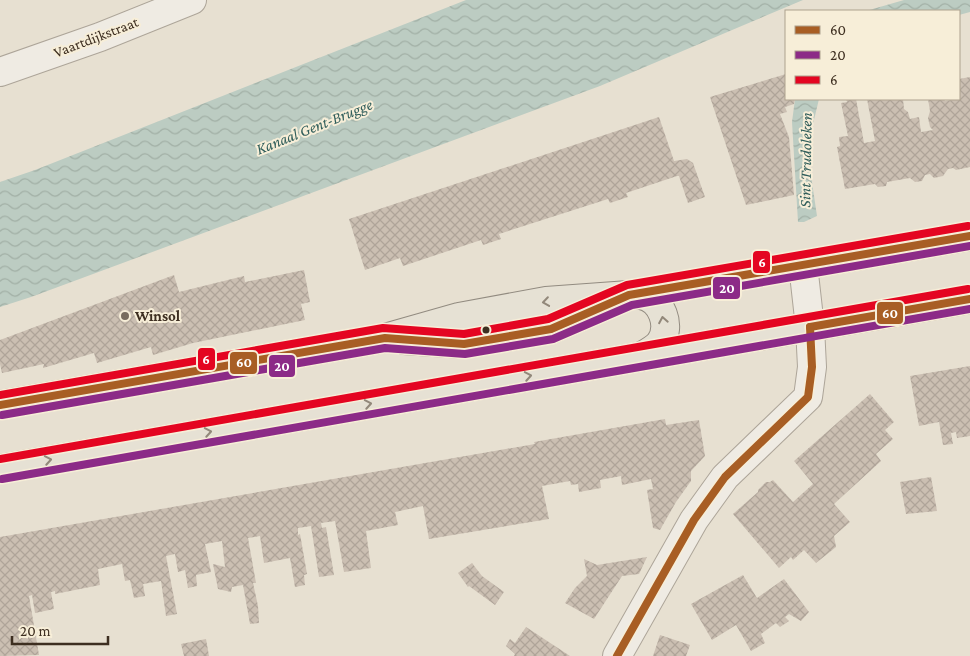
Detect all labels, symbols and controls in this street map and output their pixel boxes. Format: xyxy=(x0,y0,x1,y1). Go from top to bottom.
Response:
legend xyxy=(785,10,960,100)
street label: Vaartdijkstraat xyxy=(51,13,142,61)
text: 60 xyxy=(830,22,846,38)
text: 20 xyxy=(830,47,846,63)
text: 6 xyxy=(830,72,838,88)
water label: Kanaal Gent-Brugge xyxy=(254,95,375,158)
water label: Sint Trudoleken xyxy=(796,112,815,208)
line badge: 6 xyxy=(752,250,771,274)
text: 6 xyxy=(758,254,766,270)
line badge: 20 xyxy=(712,276,741,300)
text: 20 xyxy=(719,280,735,296)
one-way arrow xyxy=(541,296,549,307)
line badge: 60 xyxy=(876,301,904,325)
text: 60 xyxy=(882,305,898,321)
place label: Winsol xyxy=(134,308,181,324)
marker: Winsol xyxy=(119,310,131,322)
one-way arrow xyxy=(659,316,669,324)
unlabelled marker xyxy=(481,325,491,335)
line badge: 6 xyxy=(197,347,216,371)
text: 6 xyxy=(202,351,210,367)
line badge: 60 xyxy=(229,351,258,375)
text: 60 xyxy=(236,354,252,370)
line badge: 20 xyxy=(268,354,296,378)
text: 20 xyxy=(274,358,290,374)
one-way arrow xyxy=(524,372,533,382)
one-way arrow xyxy=(364,400,373,410)
one-way arrow xyxy=(204,428,212,438)
one-way arrow xyxy=(44,456,52,466)
scale bar xyxy=(12,614,109,646)
text: 20 m xyxy=(20,623,51,639)

